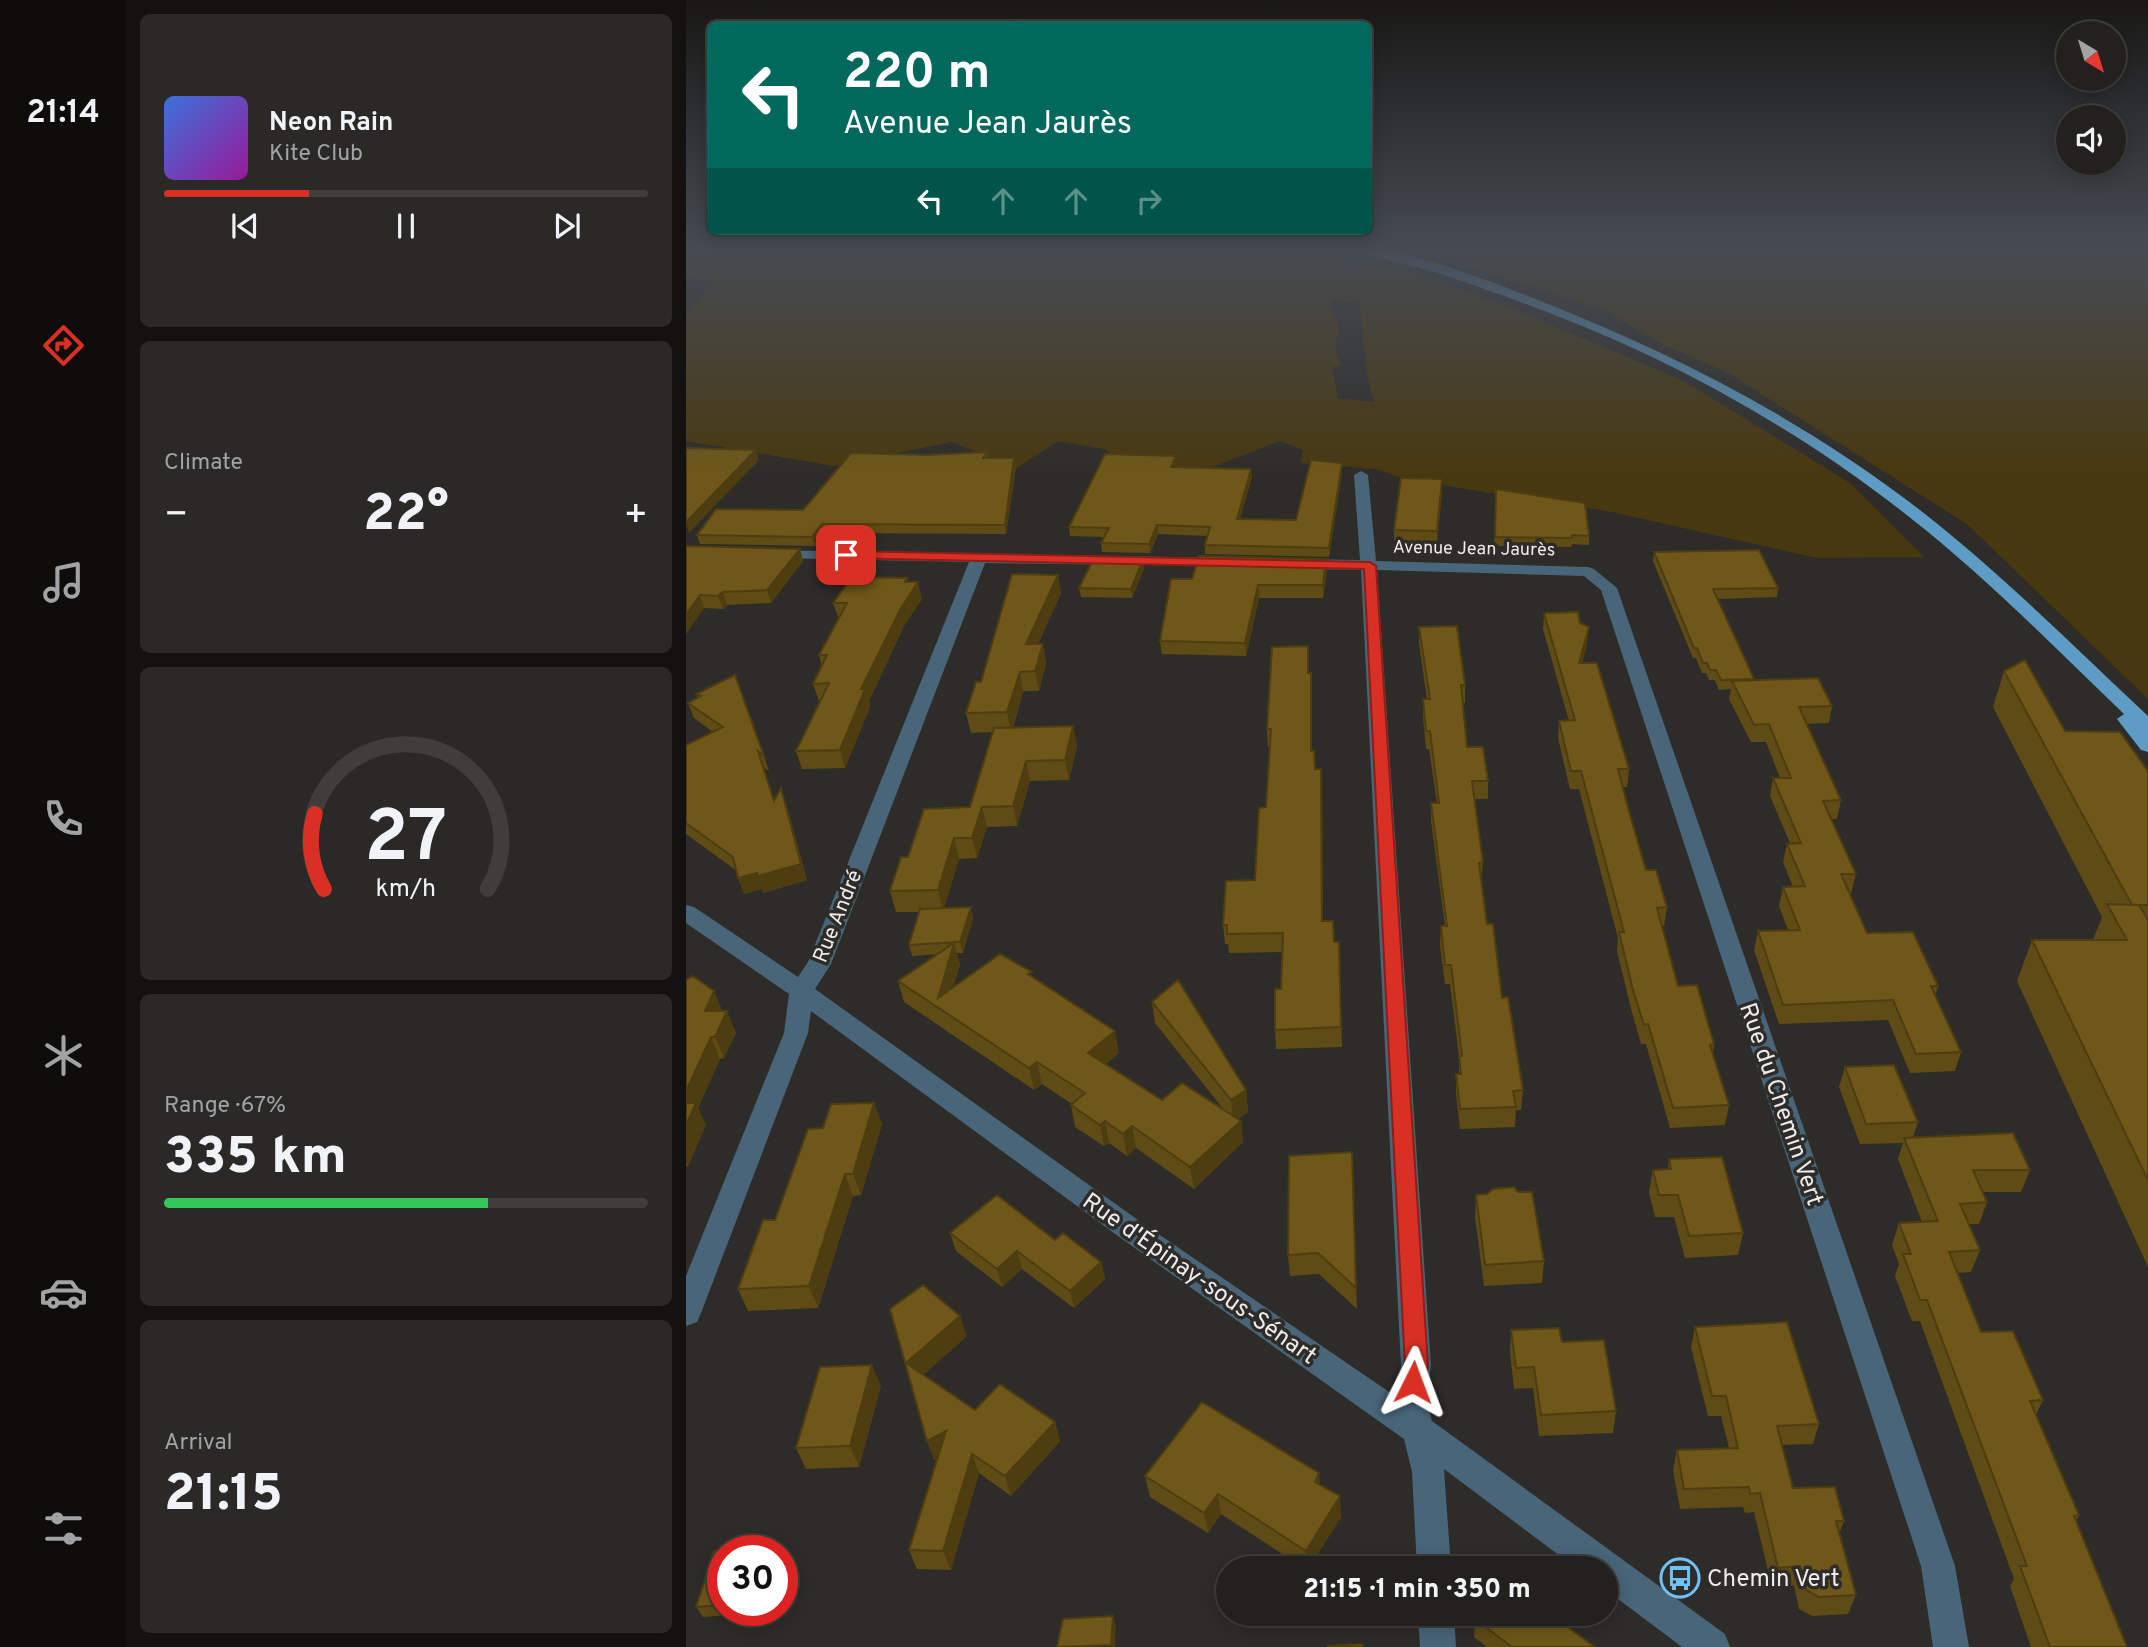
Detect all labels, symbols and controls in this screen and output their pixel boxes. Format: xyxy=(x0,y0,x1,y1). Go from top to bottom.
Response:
north arrow xyxy=(2056,21,2126,91)
map controls xyxy=(2056,21,2126,175)
text: 220 m xyxy=(843,44,990,106)
icon: left xyxy=(728,49,819,140)
text: 21:14 xyxy=(26,94,100,134)
text: Avenue Jean Jaurès xyxy=(843,105,1132,145)
button: sound xyxy=(2056,105,2126,175)
text: Neon Rain xyxy=(269,107,394,140)
text: Kite Club xyxy=(269,140,363,169)
icon: left xyxy=(911,182,949,220)
icon: ahead xyxy=(984,182,1022,220)
icon: ahead xyxy=(1057,182,1095,220)
icon: right xyxy=(1130,182,1168,220)
icon: previous xyxy=(226,207,264,245)
icon: pause xyxy=(387,207,425,245)
icon: next xyxy=(548,207,586,245)
icon: directions xyxy=(39,321,88,370)
text: Climate xyxy=(164,449,243,478)
text: 22° xyxy=(363,483,449,549)
text: − xyxy=(164,492,189,541)
text: + xyxy=(623,492,648,541)
pin xyxy=(816,525,876,585)
icon: arrive xyxy=(827,536,865,574)
street label: Avenue Jean Jaurès xyxy=(1392,537,1555,562)
icon: music xyxy=(39,558,88,607)
icon: phone xyxy=(39,794,88,843)
text: 27 xyxy=(365,796,447,888)
street label: Rue André xyxy=(808,866,869,967)
text: km/h xyxy=(376,874,436,906)
street label: Rue du Chemin Vert xyxy=(1731,999,1829,1210)
icon: climate xyxy=(39,1031,88,1080)
text: Range · 67% xyxy=(164,1092,286,1121)
text: 335 km xyxy=(164,1126,347,1192)
street label: Rue d'Épinay-sous-Sénart xyxy=(1076,1186,1323,1372)
icon: car xyxy=(39,1268,88,1317)
position arrow xyxy=(1376,1345,1450,1419)
text: Arrival xyxy=(164,1429,233,1458)
text: 21:15 xyxy=(164,1463,283,1529)
icon: filters xyxy=(39,1504,88,1553)
speed limit sign: 30 xyxy=(707,1535,798,1626)
bus stop icon: Chemin Vert xyxy=(1659,1557,1701,1599)
place label: Chemin Vert xyxy=(1707,1565,1839,1595)
text: 21:15 · 1 min · 350 m xyxy=(1303,1574,1531,1607)

